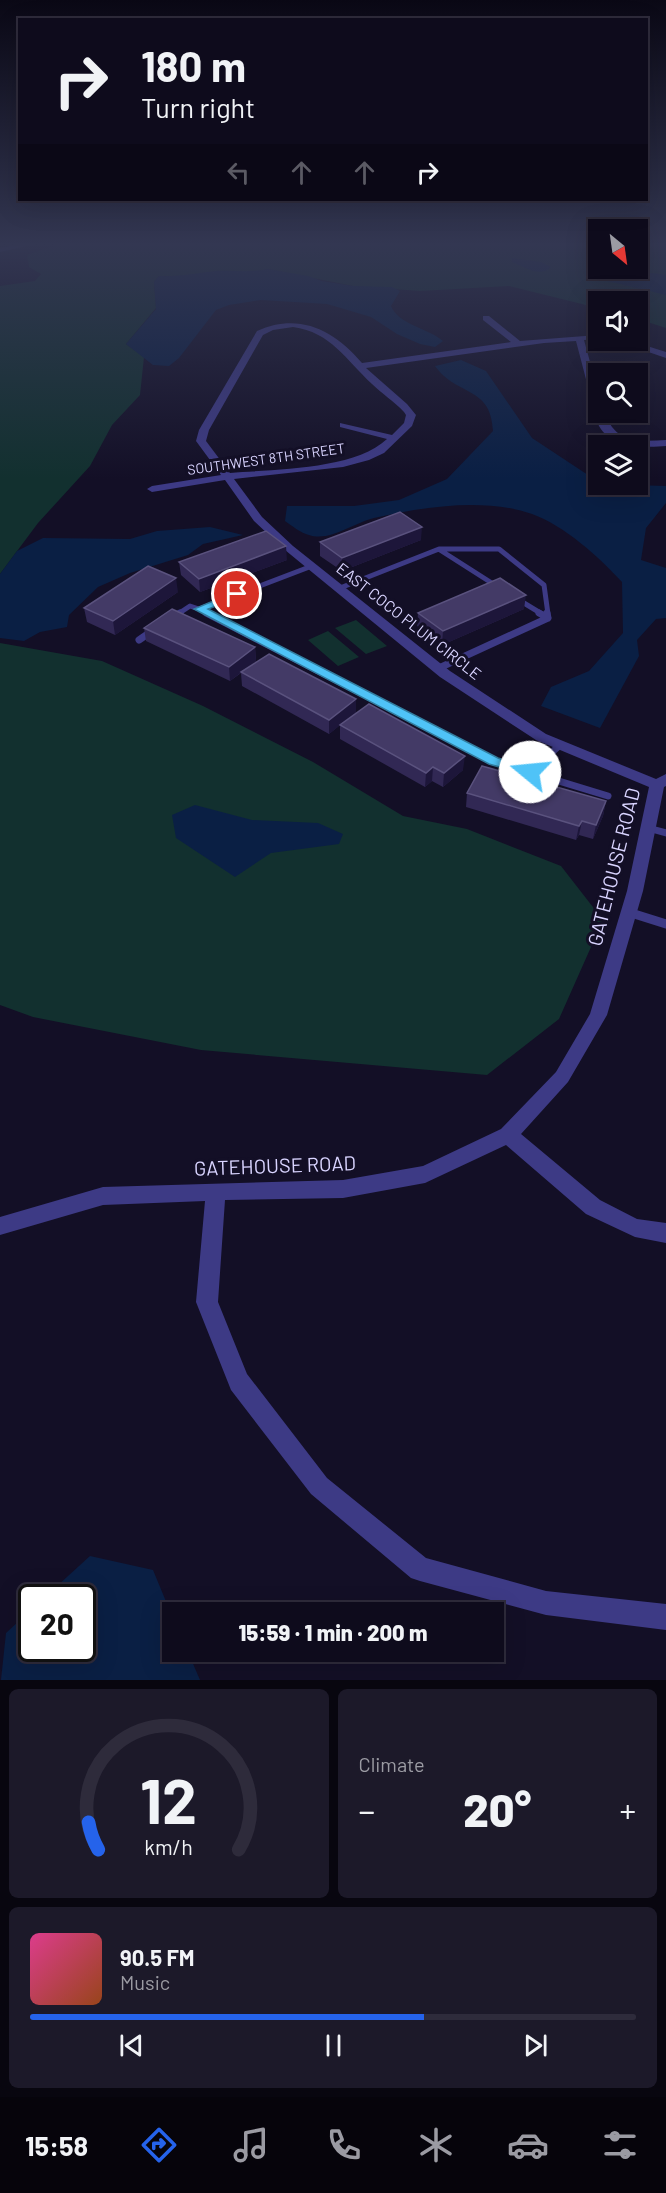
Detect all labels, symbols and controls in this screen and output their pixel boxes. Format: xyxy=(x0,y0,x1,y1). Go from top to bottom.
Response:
text: 180 m xyxy=(141,40,246,90)
icon: right xyxy=(42,42,120,120)
text: Turn right xyxy=(141,91,255,123)
icon: left xyxy=(222,156,255,189)
icon: ahead xyxy=(285,156,318,189)
icon: ahead xyxy=(348,156,381,189)
icon: right xyxy=(411,156,444,189)
north arrow xyxy=(588,219,648,279)
map controls xyxy=(588,219,648,495)
button: sound xyxy=(588,291,648,351)
button: search xyxy=(588,363,648,423)
button: layers xyxy=(588,435,648,495)
street label: SOUTHWEST 8TH STREET xyxy=(186,439,346,478)
street label: EAST COCO PLUM CIRCLE xyxy=(333,558,485,683)
pin xyxy=(211,568,262,619)
icon: arrive xyxy=(220,577,253,610)
position arrow xyxy=(498,740,562,804)
street label: GATEHOUSE ROAD xyxy=(582,785,644,948)
street label: GATEHOUSE ROAD xyxy=(194,1150,356,1180)
speed limit sign: 20 xyxy=(18,1584,96,1662)
text: 15:59 · 1 min · 200 m xyxy=(238,1619,428,1645)
text: Climate xyxy=(359,1752,425,1776)
text: 12 xyxy=(140,1762,197,1836)
text: 20° xyxy=(463,1782,531,1836)
text: − xyxy=(359,1790,375,1830)
text: + xyxy=(620,1790,636,1830)
text: km/h xyxy=(144,1835,193,1860)
text: 90.5 FM xyxy=(120,1944,194,1970)
text: Music xyxy=(120,1970,170,1994)
icon: previous xyxy=(115,2029,148,2062)
icon: pause xyxy=(317,2029,350,2062)
icon: next xyxy=(519,2029,552,2062)
icon: directions xyxy=(138,2124,180,2166)
icon: music xyxy=(230,2124,272,2166)
icon: phone xyxy=(323,2124,365,2166)
icon: climate xyxy=(415,2124,457,2166)
icon: car xyxy=(507,2124,549,2166)
icon: filters xyxy=(599,2124,641,2166)
text: 15:58 xyxy=(25,2129,88,2161)

